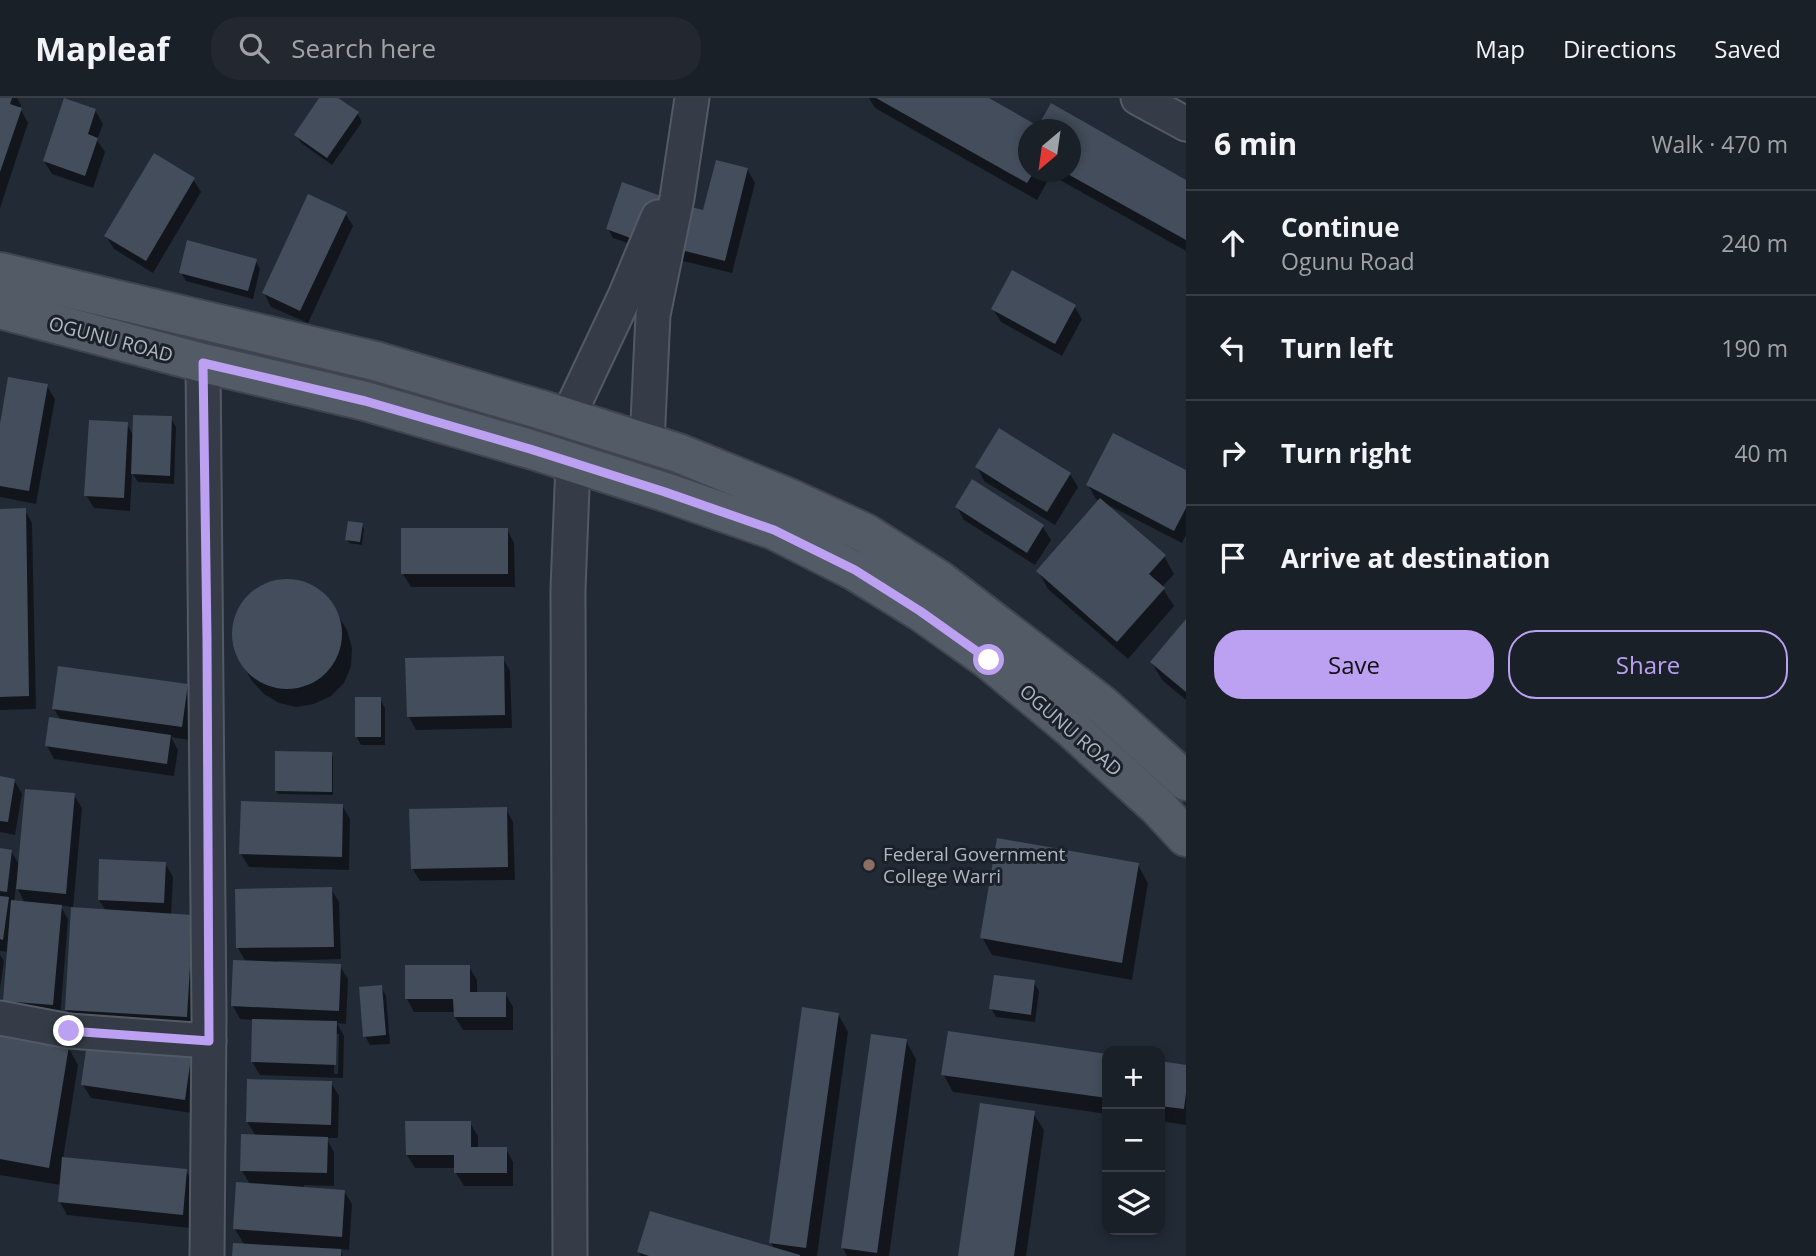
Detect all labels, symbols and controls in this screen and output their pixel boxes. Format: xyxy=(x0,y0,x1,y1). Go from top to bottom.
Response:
search box xyxy=(211,17,701,80)
text: Mapleaf xyxy=(35,26,169,71)
icon: search xyxy=(235,29,273,67)
text: Search here xyxy=(291,30,436,66)
text: Map xyxy=(1475,32,1525,65)
text: Directions xyxy=(1563,32,1676,65)
text: Saved xyxy=(1714,32,1781,65)
north arrow xyxy=(1018,119,1081,182)
text: 6 min xyxy=(1214,123,1297,164)
text: Walk · 470 m xyxy=(1651,128,1788,160)
text: Continue xyxy=(1281,209,1400,245)
icon: ahead xyxy=(1214,224,1252,262)
text: 240 m xyxy=(1721,227,1788,259)
text: Ogunu Road xyxy=(1281,245,1415,277)
street label: OGUNU ROAD xyxy=(46,310,176,368)
icon: left xyxy=(1214,329,1252,367)
text: Turn left xyxy=(1281,330,1393,366)
text: 190 m xyxy=(1721,332,1788,364)
icon: right xyxy=(1214,434,1252,472)
text: Turn right xyxy=(1281,435,1412,471)
text: 40 m xyxy=(1734,437,1788,469)
icon: arrive xyxy=(1214,539,1252,577)
text: Arrive at destination xyxy=(1281,540,1550,576)
button: Save xyxy=(1214,630,1494,699)
button: Share xyxy=(1508,630,1788,699)
route start xyxy=(973,644,1004,675)
street label: OGUNU ROAD xyxy=(1014,678,1128,782)
place label: Federal Government College Warri xyxy=(883,841,1066,889)
marker: Federal Government College Warri xyxy=(861,857,877,873)
route end xyxy=(53,1015,84,1046)
map controls xyxy=(1102,1046,1165,1235)
button: + xyxy=(1102,1046,1165,1109)
button: − xyxy=(1102,1109,1165,1172)
button: layers xyxy=(1102,1172,1165,1235)

